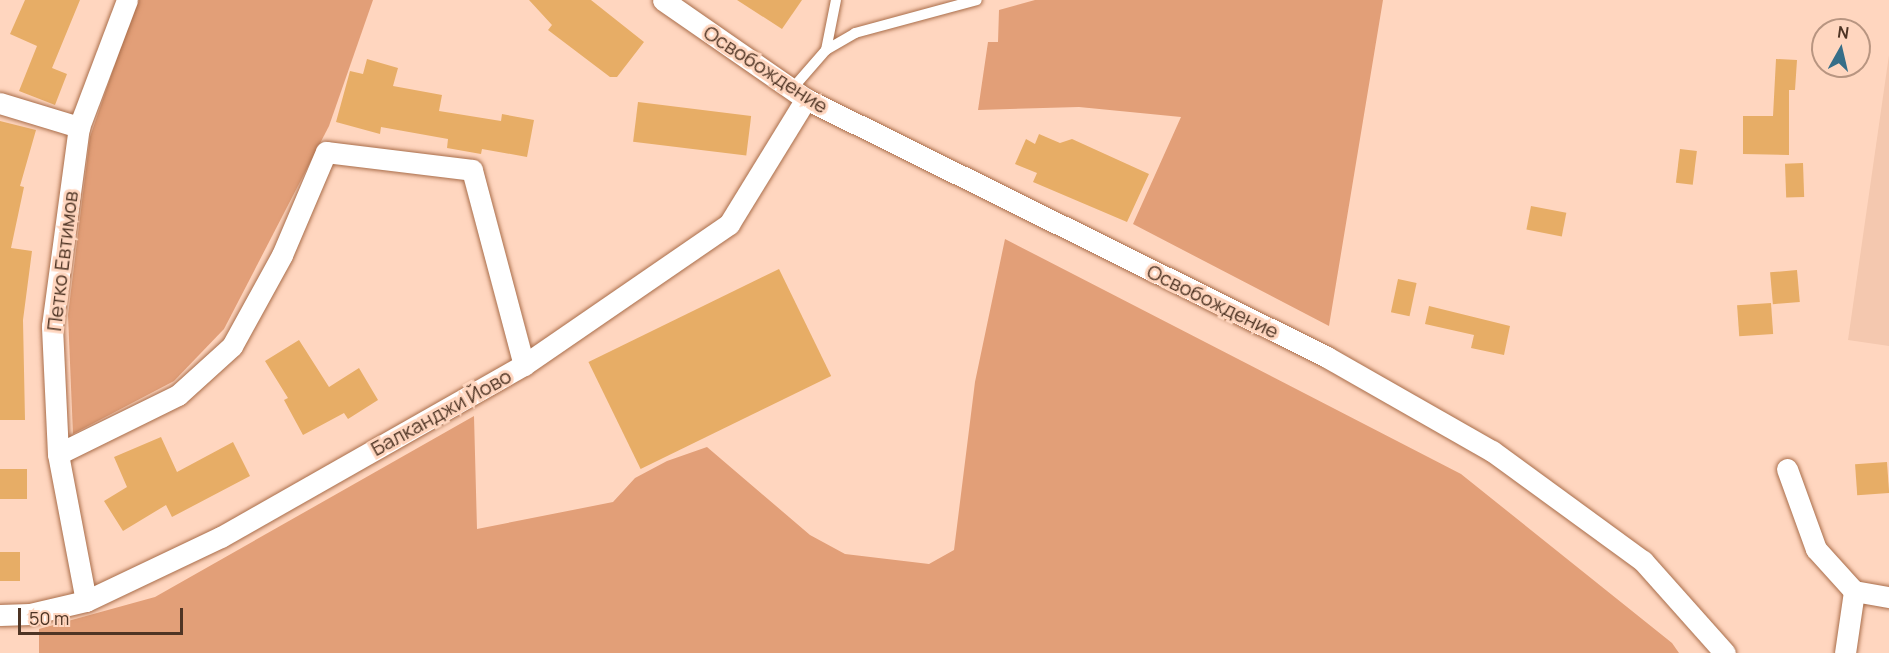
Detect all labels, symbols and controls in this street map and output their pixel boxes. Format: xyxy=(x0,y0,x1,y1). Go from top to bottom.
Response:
north arrow xyxy=(1811,18,1871,78)
street label: Освобождение xyxy=(699,20,833,118)
text: N xyxy=(1836,20,1850,44)
street label: Петко Евтимов xyxy=(41,190,83,332)
street label: Освобождение xyxy=(1143,259,1283,343)
street label: Балканджи Йово xyxy=(367,363,515,461)
scale bar xyxy=(21,596,186,634)
text: 50 m xyxy=(29,606,69,630)

